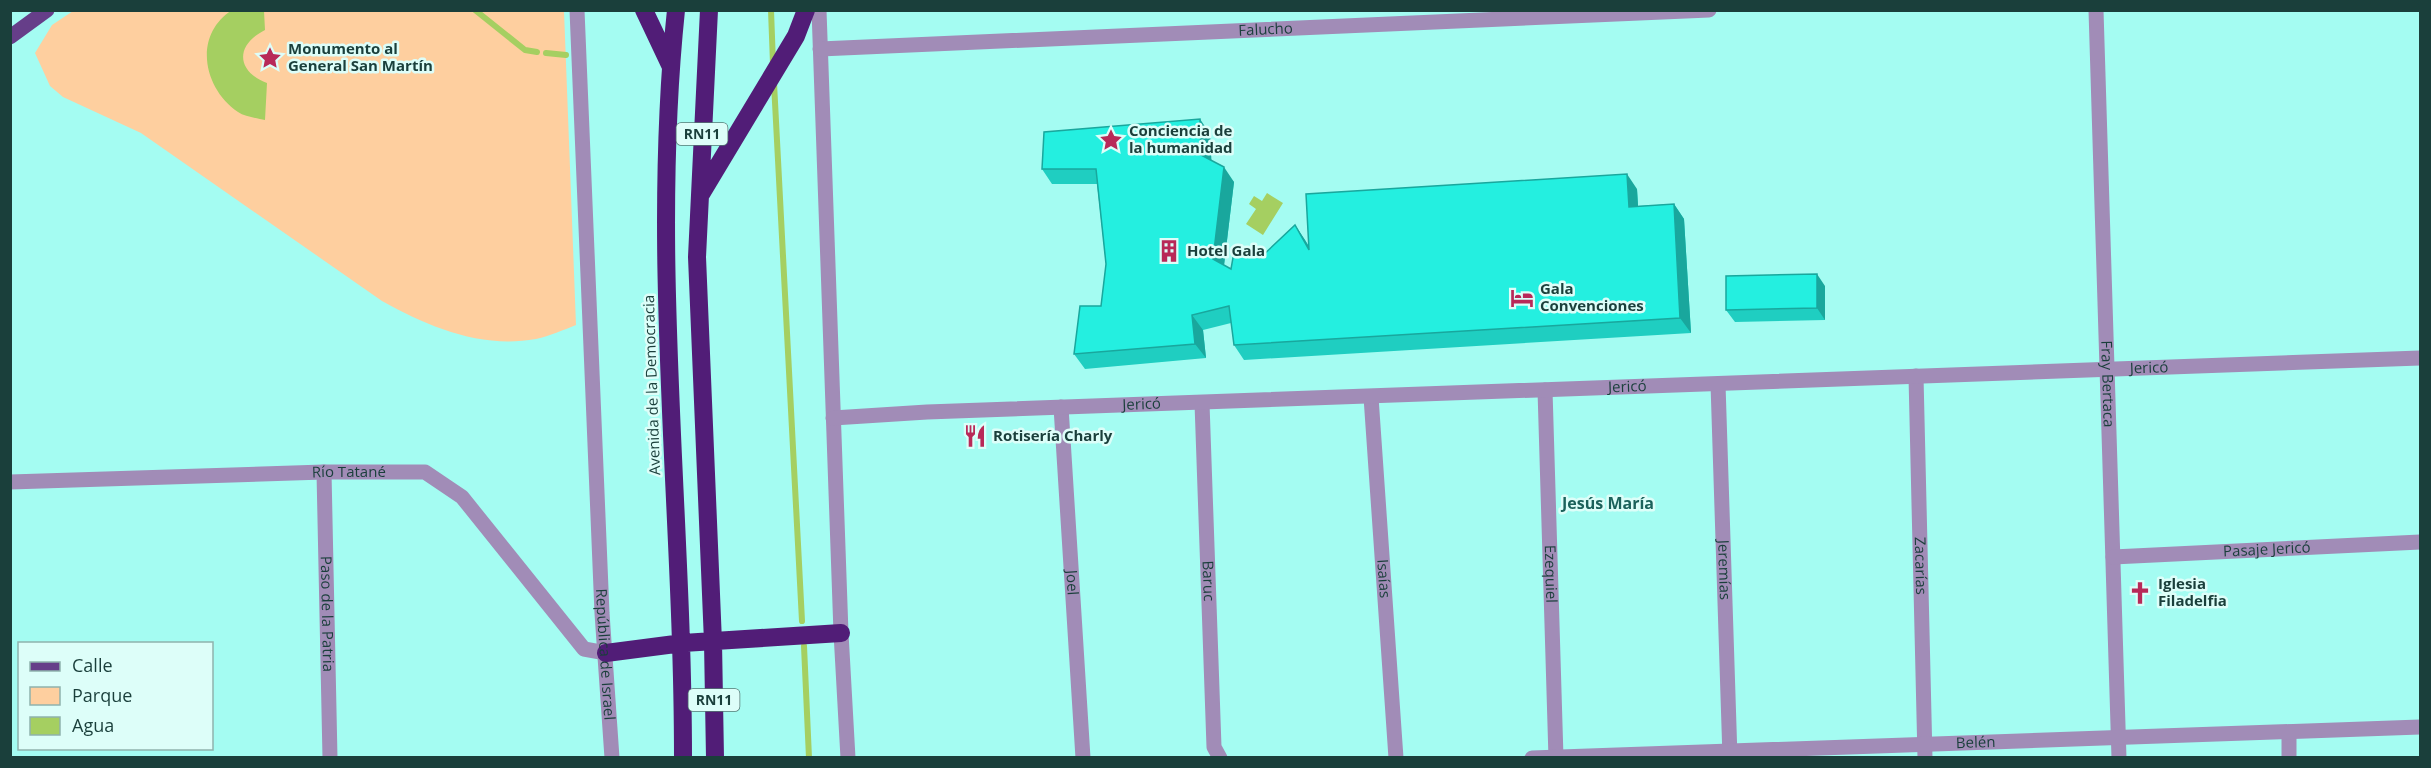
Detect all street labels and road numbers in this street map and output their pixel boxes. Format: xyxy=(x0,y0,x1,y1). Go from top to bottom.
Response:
street label: Falucho xyxy=(1238,17,1293,40)
road number: RN11 xyxy=(676,123,728,145)
street label: Avenida de la Democracia xyxy=(638,294,664,476)
street label: Fray Bertaca xyxy=(2097,340,2120,428)
street label: Jericó xyxy=(2127,356,2169,378)
street label: Jericó xyxy=(1606,375,1647,396)
street label: Jericó xyxy=(1120,393,1161,414)
street label: Río Tatané xyxy=(312,461,386,481)
street label: Pasaje Jericó xyxy=(2223,536,2311,561)
street label: Jeremías xyxy=(1714,537,1736,600)
street label: Zacarías xyxy=(1911,537,1932,595)
street label: Ezequiel xyxy=(1541,544,1562,603)
street label: Paso de la Patria xyxy=(317,556,339,672)
street label: Isaías xyxy=(1373,558,1396,599)
street label: Baruc xyxy=(1199,560,1220,601)
street label: Joel xyxy=(1062,567,1084,596)
street label: República de Israel xyxy=(592,588,620,721)
road number: RN11 xyxy=(688,689,740,711)
street label: Belén xyxy=(1956,731,1996,752)

